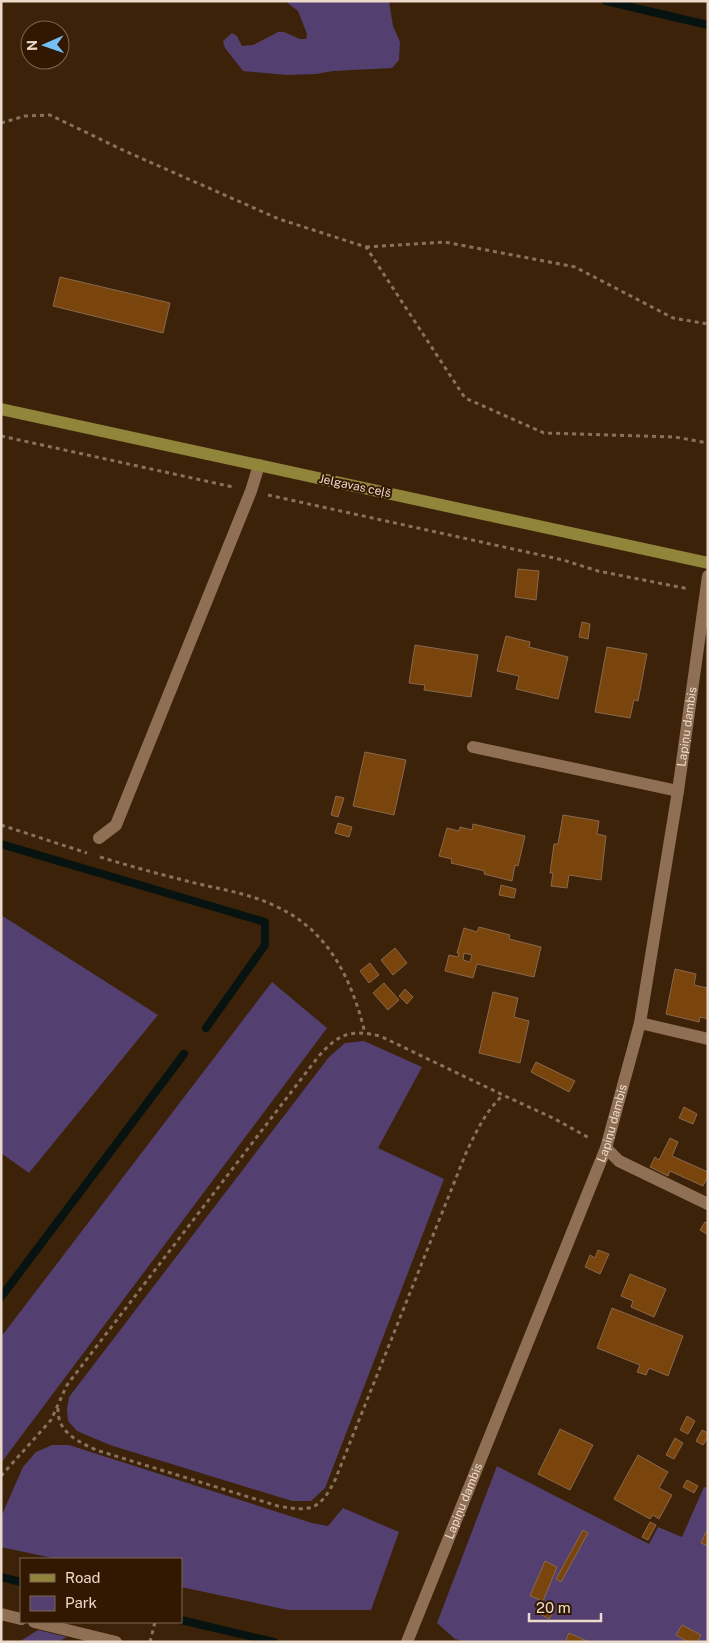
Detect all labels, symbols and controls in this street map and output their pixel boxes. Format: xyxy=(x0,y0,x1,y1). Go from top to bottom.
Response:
north arrow xyxy=(20,20,70,70)
text: N xyxy=(24,40,40,51)
street label: Jelgavas ceļš xyxy=(318,472,392,500)
street label: Lapiņu dambis xyxy=(674,686,699,768)
street label: Lapiņu dambis xyxy=(594,1083,630,1164)
street label: Lapiņu dambis xyxy=(442,1461,485,1541)
legend xyxy=(20,1558,182,1623)
text: Road xyxy=(65,1569,101,1586)
scale bar xyxy=(529,1590,602,1622)
text: Park xyxy=(65,1594,97,1611)
text: 20 m xyxy=(536,1599,571,1616)

